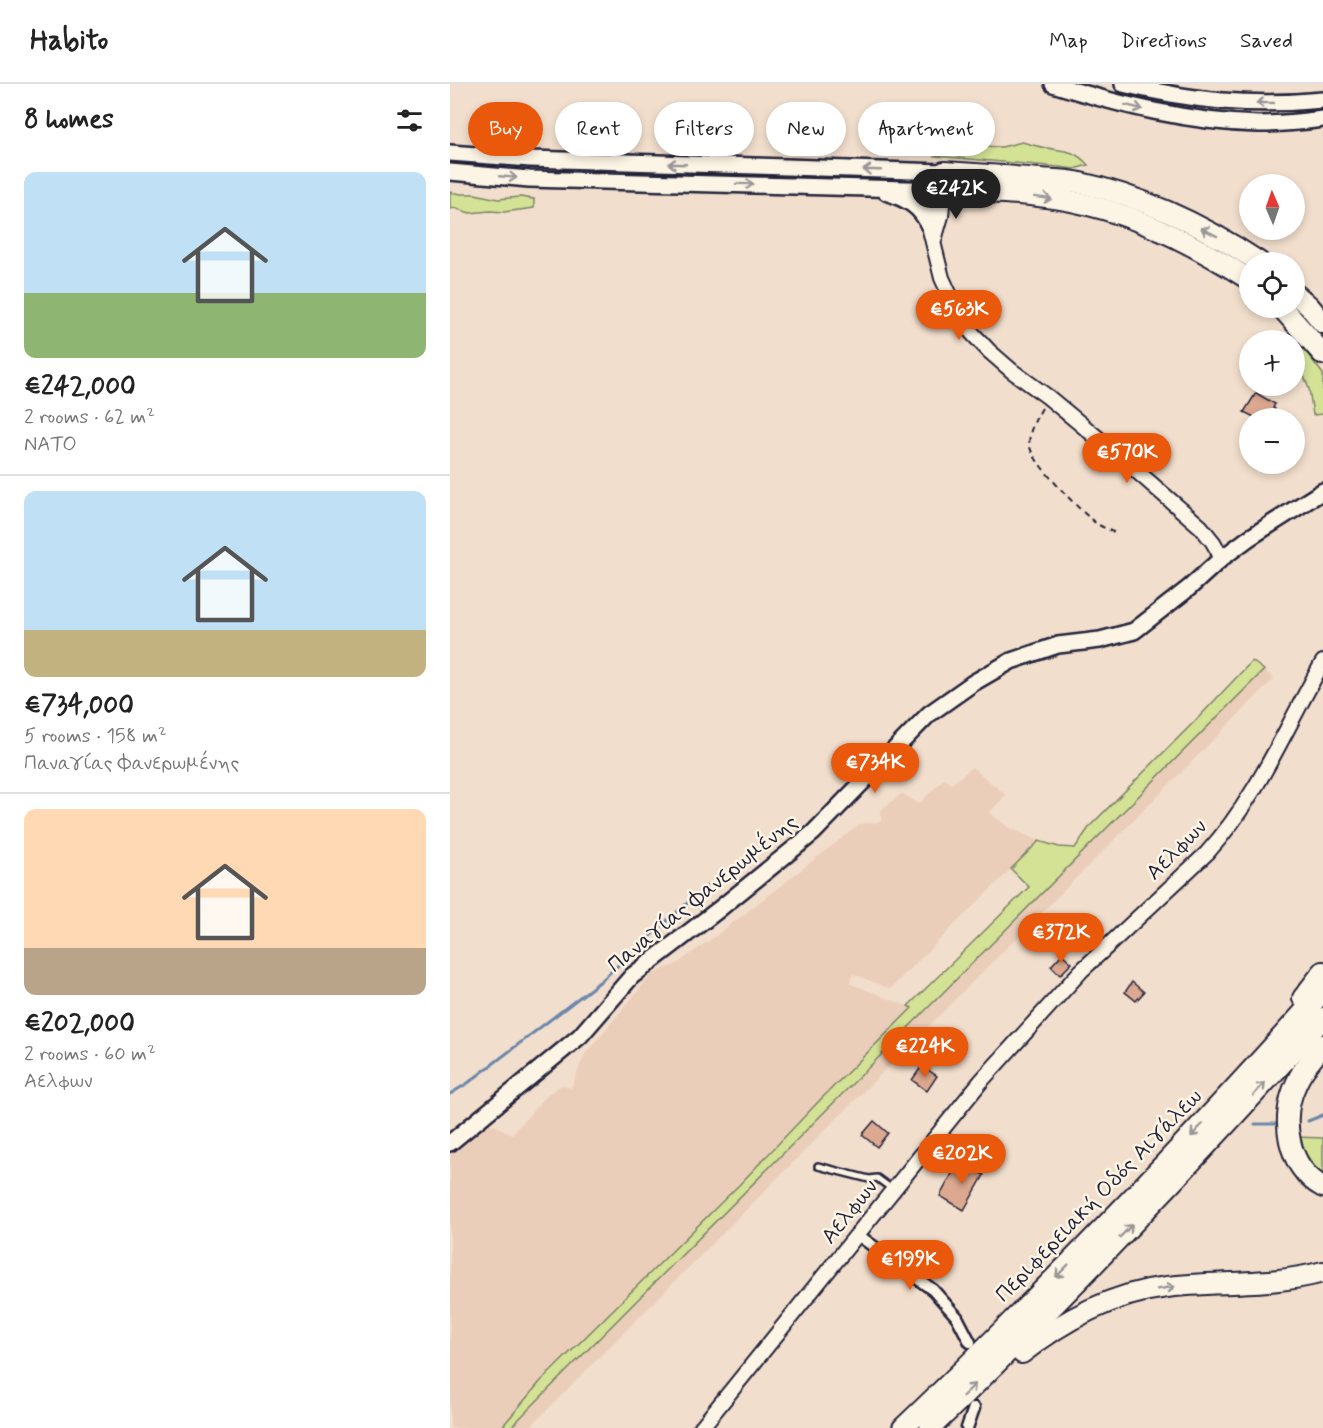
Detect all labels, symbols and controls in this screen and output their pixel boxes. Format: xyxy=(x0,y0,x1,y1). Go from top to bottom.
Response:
text: Habito xyxy=(30,23,108,60)
text: Map xyxy=(1049,27,1088,55)
text: Directions xyxy=(1121,27,1207,55)
text: Saved xyxy=(1240,27,1293,55)
one-way arrow xyxy=(1255,98,1275,109)
chip: Buy xyxy=(468,102,543,156)
chip: Rent xyxy=(555,102,642,156)
chip: Filters xyxy=(654,102,754,156)
chip: New xyxy=(766,102,846,156)
chip: Apartment xyxy=(858,102,995,156)
one-way arrow xyxy=(1125,102,1144,113)
text: 8 homes xyxy=(24,103,114,137)
icon: filters xyxy=(393,104,426,137)
one-way arrow xyxy=(668,158,688,169)
one-way arrow xyxy=(862,164,882,175)
pin: €242K xyxy=(914,169,998,220)
one-way arrow xyxy=(498,172,518,183)
north arrow xyxy=(1239,174,1305,240)
map controls xyxy=(1239,174,1305,474)
text: €242K xyxy=(925,175,987,202)
one-way arrow xyxy=(735,178,755,190)
one-way arrow xyxy=(1033,192,1053,203)
icon: home xyxy=(171,211,279,319)
one-way arrow xyxy=(1200,226,1218,237)
button: locate xyxy=(1239,252,1305,318)
pin: €563K xyxy=(917,290,1001,341)
text: €563K xyxy=(930,296,988,323)
button: + xyxy=(1239,330,1305,396)
text: €242,000 xyxy=(24,370,136,404)
text: 2 rooms · 62 m² xyxy=(24,404,155,431)
button: − xyxy=(1239,408,1305,474)
text: ΝΑΤΟ xyxy=(24,431,77,458)
pin: €570K xyxy=(1085,433,1169,484)
text: €570K xyxy=(1096,439,1158,466)
icon: home xyxy=(171,530,279,638)
text: €734,000 xyxy=(24,689,134,723)
text: 5 rooms · 158 m² xyxy=(24,723,167,750)
pin: €734K xyxy=(833,743,917,794)
text: €734K xyxy=(845,749,905,776)
text: Παναγίας Φανερωμένης xyxy=(24,750,239,777)
street label: Παναγίας Φανερωμένης xyxy=(602,808,804,979)
street label: Αελφων xyxy=(1140,813,1214,887)
icon: home xyxy=(171,848,279,956)
pin: €372K xyxy=(1019,913,1103,964)
text: €372K xyxy=(1032,919,1090,946)
text: €202,000 xyxy=(24,1007,135,1041)
pin: €224K xyxy=(883,1027,967,1078)
text: €224K xyxy=(895,1033,955,1060)
text: 2 rooms · 60 m² xyxy=(24,1041,156,1068)
text: Αελφων xyxy=(24,1068,93,1095)
one-way arrow xyxy=(1252,1082,1266,1097)
street label: Περιφερειακή Οδός Αιγάλεω xyxy=(990,1083,1209,1309)
one-way arrow xyxy=(1190,1122,1204,1137)
pin: €202K xyxy=(920,1134,1004,1185)
text: €202K xyxy=(932,1140,992,1167)
street label: Αελφων xyxy=(815,1174,885,1250)
one-way arrow xyxy=(1119,1224,1134,1239)
pin: €199K xyxy=(868,1240,952,1291)
text: €199K xyxy=(881,1246,939,1273)
one-way arrow xyxy=(1055,1263,1069,1278)
one-way arrow xyxy=(1156,1282,1175,1293)
one-way arrow xyxy=(962,1383,977,1398)

